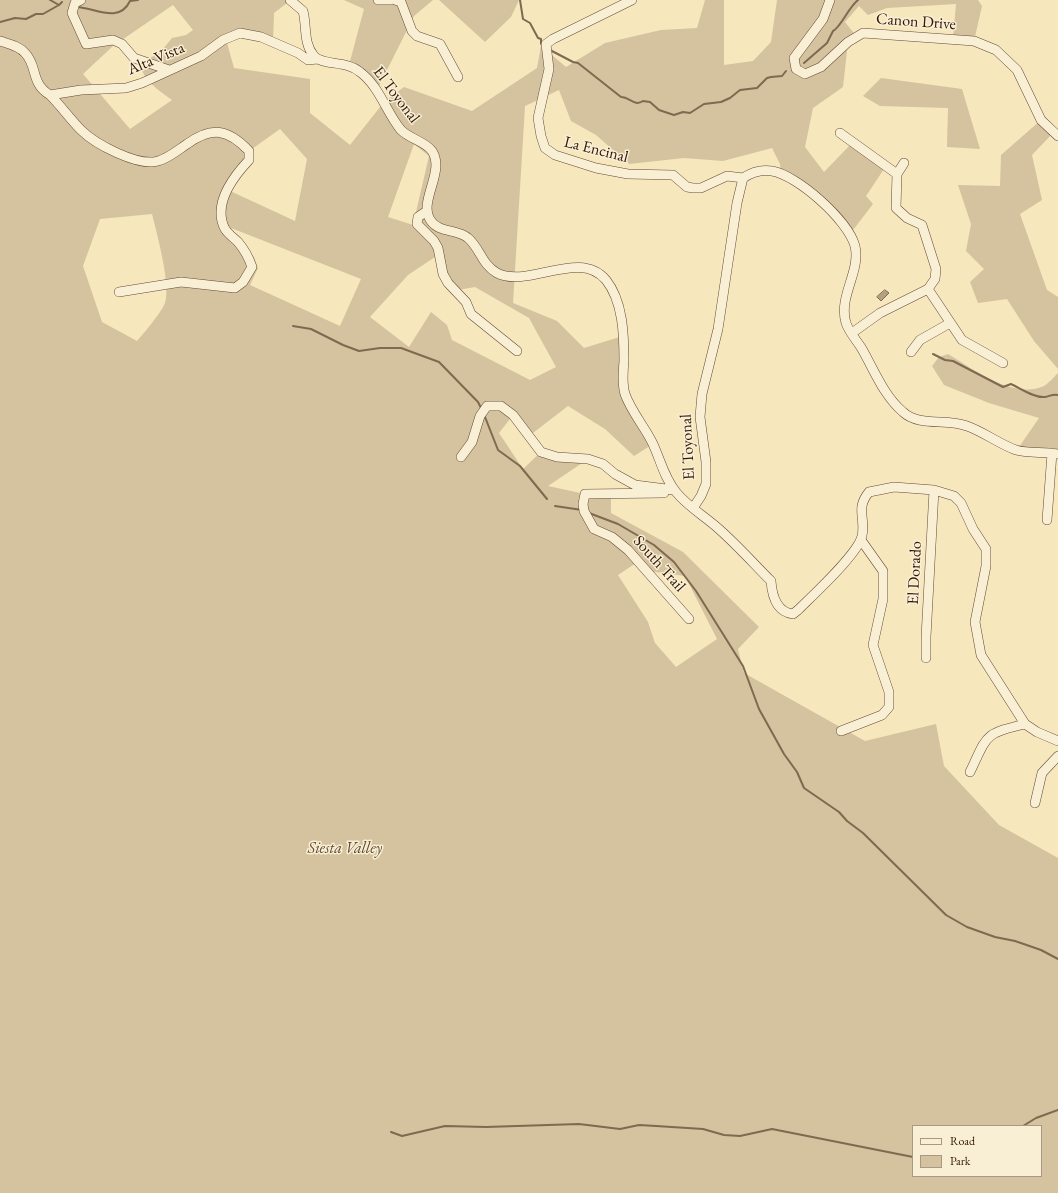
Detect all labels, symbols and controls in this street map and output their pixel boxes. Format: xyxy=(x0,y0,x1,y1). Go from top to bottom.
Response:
street label: Canon Drive xyxy=(875,10,957,34)
street label: Alta Vista xyxy=(124,38,188,80)
street label: El Toyonal xyxy=(369,63,423,127)
street label: La Encinal xyxy=(562,133,630,167)
street label: El Toyonal xyxy=(677,414,699,480)
street label: South Trail xyxy=(629,532,689,596)
street label: El Dorado xyxy=(904,541,926,605)
park label: Siesta Valley xyxy=(308,839,382,859)
legend xyxy=(912,1125,1042,1177)
text: Road xyxy=(950,1133,975,1149)
text: Park xyxy=(950,1153,970,1169)

